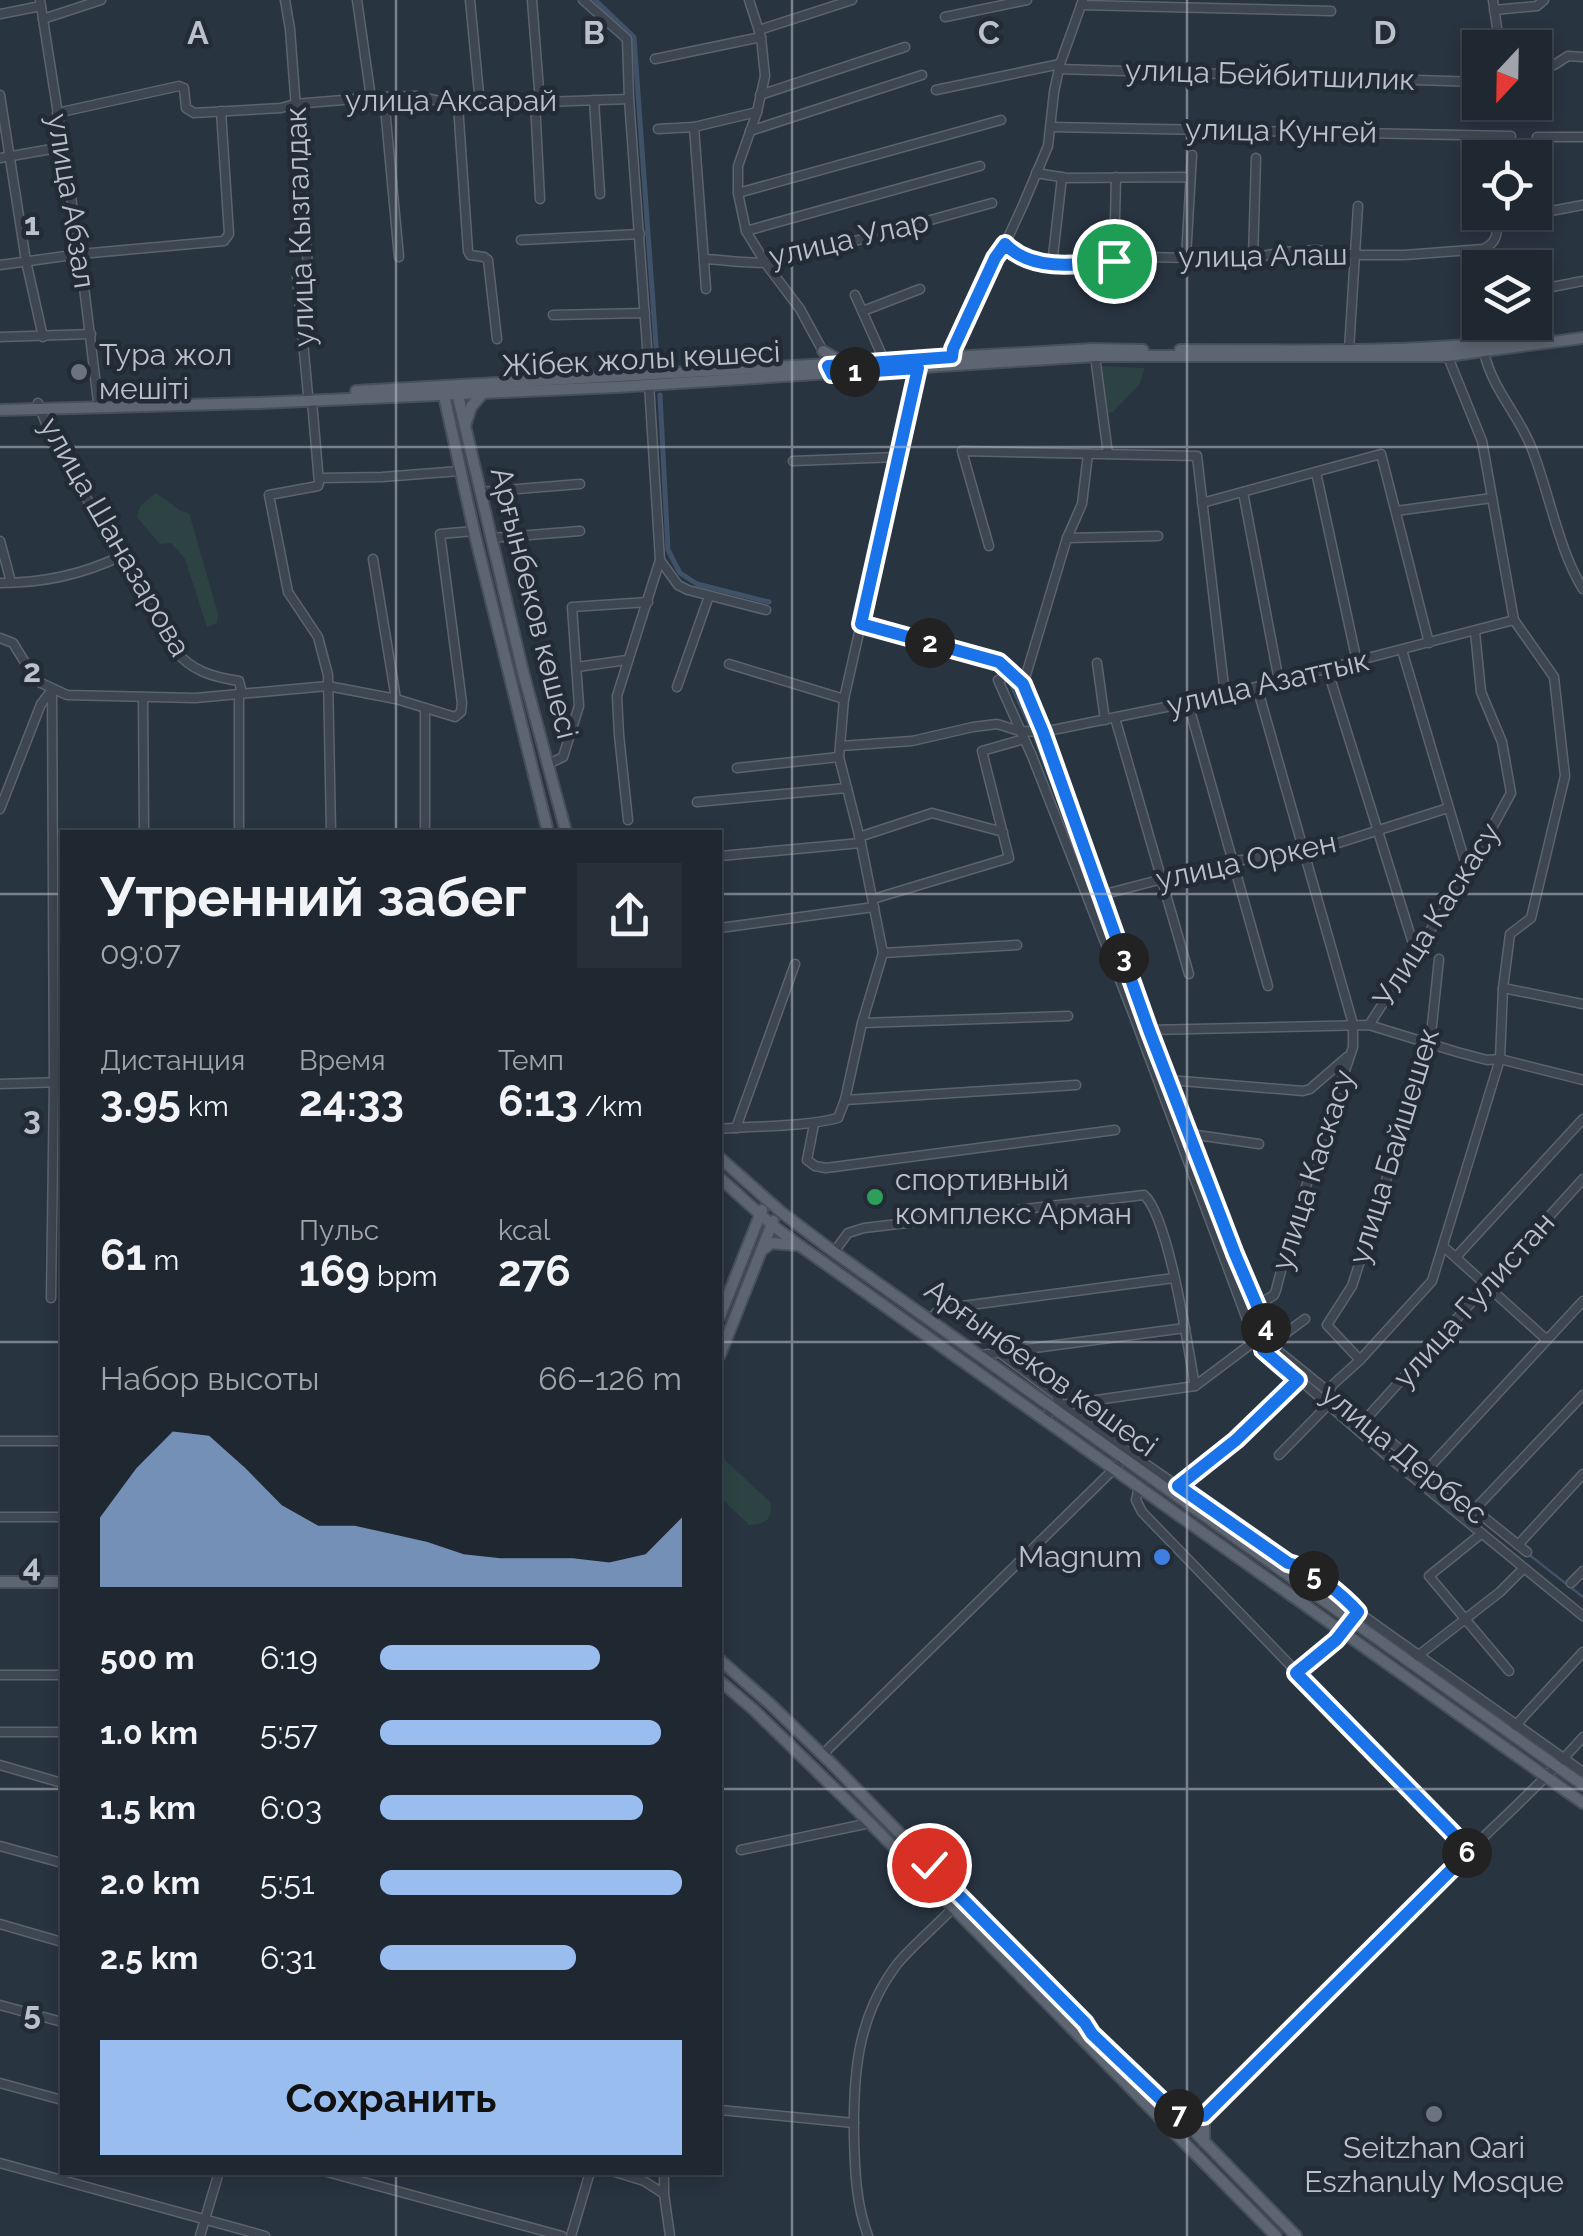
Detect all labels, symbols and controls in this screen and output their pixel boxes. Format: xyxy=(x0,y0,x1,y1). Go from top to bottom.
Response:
text: A xyxy=(187,14,209,51)
text: B xyxy=(583,14,605,51)
text: C xyxy=(978,14,1000,51)
text: D xyxy=(1374,14,1396,51)
north arrow xyxy=(1462,30,1552,120)
map controls xyxy=(1462,30,1552,340)
street label: улица Бейбитшилик xyxy=(1124,52,1416,97)
street label: улица Аксарай xyxy=(345,83,557,118)
street label: улица Кызгалдак xyxy=(278,106,321,348)
street label: улица Абзал xyxy=(40,111,103,291)
street label: улица Кунгей xyxy=(1185,111,1377,150)
button: locate xyxy=(1462,140,1552,230)
street label: улица Улар xyxy=(766,203,932,274)
text: 1 xyxy=(24,205,40,242)
pin xyxy=(1072,219,1157,304)
icon: arrive xyxy=(1087,234,1142,289)
street label: улица Алаш xyxy=(1178,237,1348,274)
button: layers xyxy=(1462,250,1552,340)
street label: Жібек жолы көшесі xyxy=(501,334,781,383)
place label: Тура жол мешіті xyxy=(99,337,232,406)
pin: 1 xyxy=(830,347,880,397)
text: 1 xyxy=(848,355,862,388)
marker: Тура жол мешіті xyxy=(68,361,90,383)
street label: улица Шаназарова xyxy=(33,411,198,662)
street label: Арғынбеков көшесі xyxy=(484,463,585,742)
pin: 2 xyxy=(905,618,955,668)
text: 2 xyxy=(922,626,938,659)
street label: улица Азаттык xyxy=(1163,642,1372,723)
text: 2 xyxy=(23,652,41,689)
street label: Улица Каскасу xyxy=(1366,816,1507,1013)
street label: улица Оркен xyxy=(1153,824,1339,897)
button: share xyxy=(577,863,682,968)
text: Утренний забег xyxy=(100,864,527,929)
pin: 3 xyxy=(1099,933,1149,983)
text: 09:07 xyxy=(100,934,181,971)
text: 3 xyxy=(1116,941,1132,974)
street label: улица Байшешек xyxy=(1341,1024,1446,1268)
text: Дистанция xyxy=(100,1044,245,1077)
text: Время xyxy=(299,1044,386,1077)
text: Темп xyxy=(498,1044,564,1077)
street label: улица Каскасу xyxy=(1264,1065,1361,1275)
text: 3.95 xyxy=(100,1077,181,1126)
text: 24:33 xyxy=(299,1077,404,1126)
text: 6:13 xyxy=(498,1077,578,1126)
text: km xyxy=(181,1090,229,1123)
text: /km xyxy=(578,1090,643,1123)
text: 3 xyxy=(23,1099,41,1136)
place label: спортивный комплекс Арман xyxy=(895,1162,1132,1231)
marker: спортивный комплекс Арман xyxy=(864,1186,886,1208)
street label: улица Гулистан xyxy=(1386,1205,1561,1394)
text: Пульс xyxy=(299,1214,379,1247)
text: kcal xyxy=(498,1214,550,1247)
text: 61 xyxy=(100,1231,146,1280)
text: m xyxy=(146,1244,179,1277)
text: 169 xyxy=(299,1247,370,1296)
text: 276 xyxy=(498,1247,571,1296)
text: bpm xyxy=(370,1260,437,1293)
street label: Арғынбеков көшесі xyxy=(918,1272,1164,1464)
pin: 4 xyxy=(1241,1303,1291,1353)
text: 4 xyxy=(1258,1311,1274,1344)
text: Набор высоты xyxy=(100,1360,320,1397)
text: 66–126 m xyxy=(538,1360,682,1397)
street label: улица Дербес xyxy=(1314,1376,1494,1531)
place label: Magnum xyxy=(1018,1539,1142,1574)
marker: Magnum xyxy=(1151,1546,1173,1568)
text: 4 xyxy=(23,1547,41,1584)
pin: 5 xyxy=(1289,1551,1339,1601)
text: 5 xyxy=(1306,1559,1322,1592)
text: 500 m xyxy=(100,1639,195,1676)
text: 6:19 xyxy=(260,1639,318,1676)
text: 1.0 km xyxy=(100,1714,198,1751)
text: 5:57 xyxy=(260,1714,318,1751)
text: 1.5 km xyxy=(100,1789,196,1826)
text: 6:03 xyxy=(260,1789,322,1826)
pin xyxy=(887,1823,972,1908)
pin: 6 xyxy=(1442,1828,1492,1878)
text: 6 xyxy=(1459,1836,1476,1869)
icon: check xyxy=(902,1838,957,1893)
text: 2.0 km xyxy=(100,1864,200,1901)
text: 5:51 xyxy=(260,1864,315,1901)
text: 2.5 km xyxy=(100,1939,198,1976)
text: 6:31 xyxy=(260,1939,316,1976)
text: 5 xyxy=(23,1994,41,2031)
button: Сохранить xyxy=(100,2040,682,2155)
pin: 7 xyxy=(1154,2089,1204,2139)
text: 7 xyxy=(1171,2097,1187,2130)
marker: Seitzhan Qari Eszhanuly Mosque xyxy=(1423,2103,1445,2125)
place label: Seitzhan Qari Eszhanuly Mosque xyxy=(1304,2130,1564,2199)

